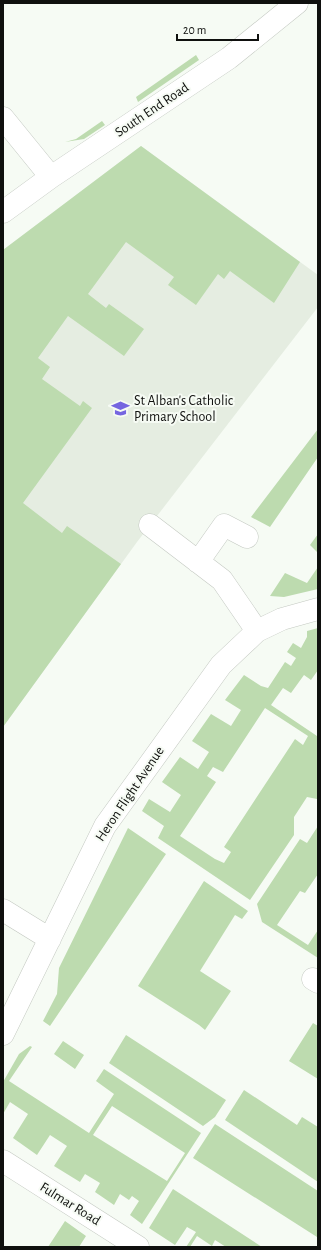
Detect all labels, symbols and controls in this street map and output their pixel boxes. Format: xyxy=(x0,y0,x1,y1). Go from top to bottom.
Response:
scale bar xyxy=(177,16,258,42)
text: 20 m xyxy=(183,24,206,36)
street label: South End Road xyxy=(113,80,191,140)
place label: St Alban's Catholic Primary School xyxy=(134,394,234,424)
school or university icon: St Alban's Catholic Primary School xyxy=(111,399,131,419)
street label: Heron Flight Avenue xyxy=(93,744,167,844)
street label: Fulmar Road xyxy=(37,1180,103,1228)

